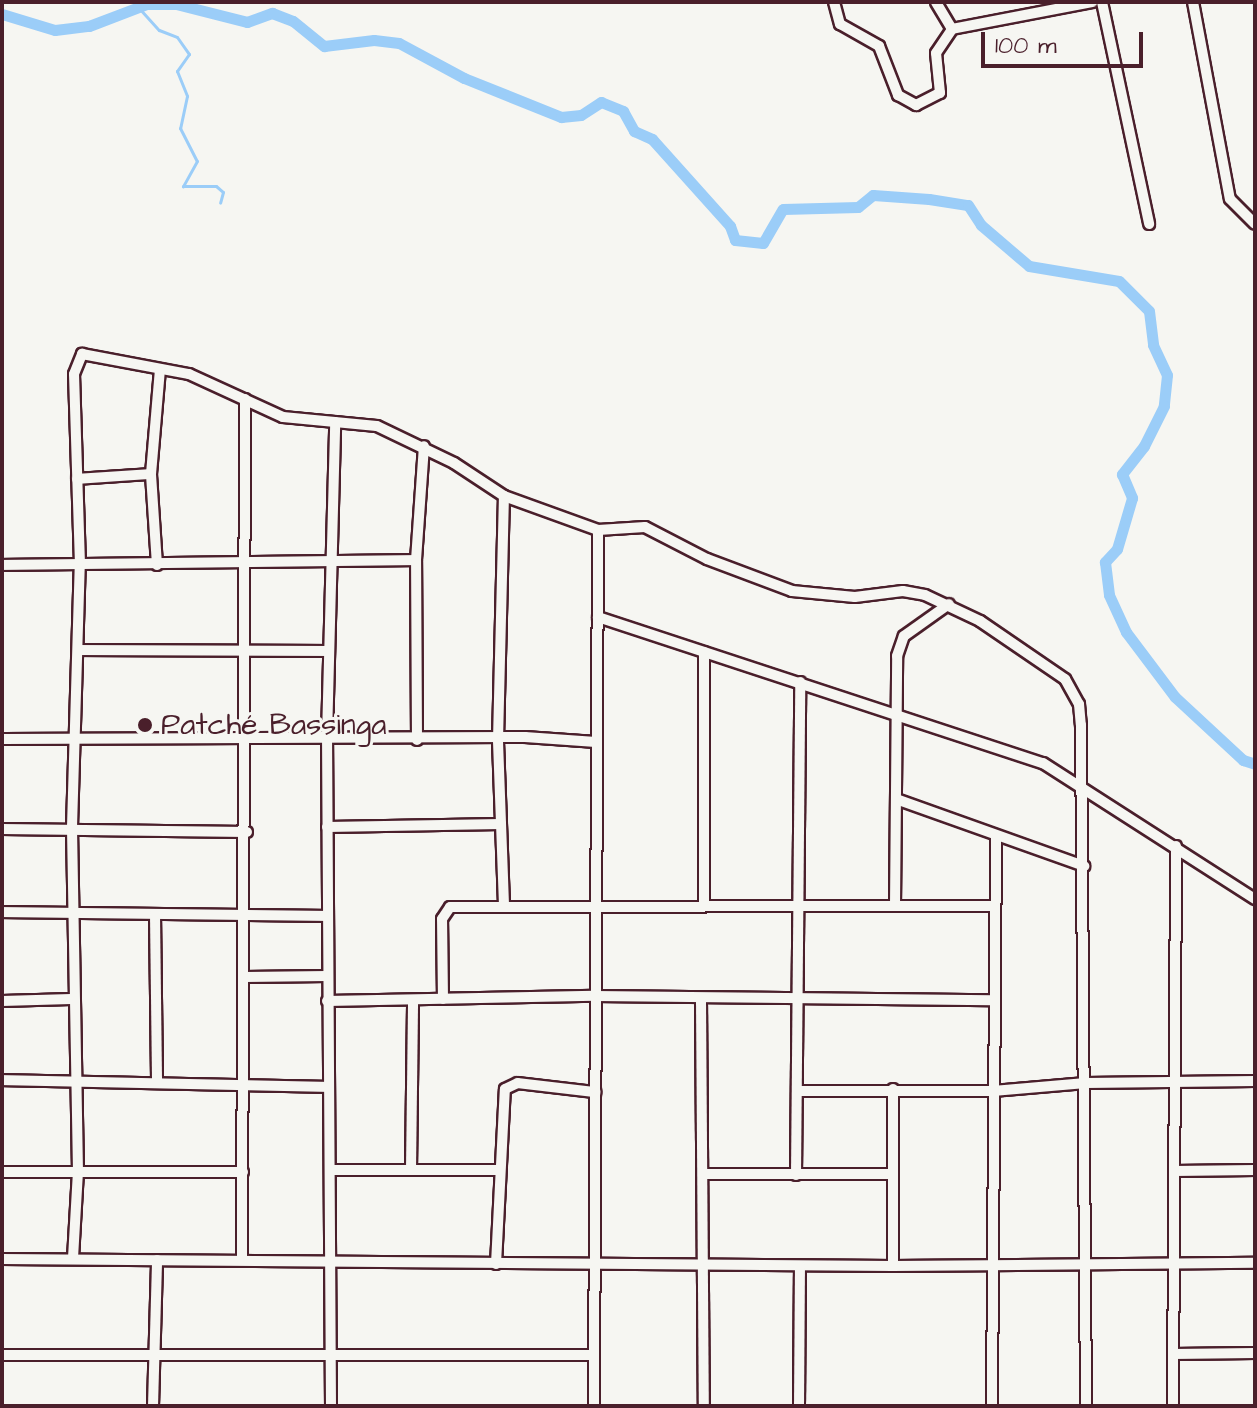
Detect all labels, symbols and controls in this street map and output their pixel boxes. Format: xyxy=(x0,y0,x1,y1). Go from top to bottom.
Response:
scale bar xyxy=(985,16,1147,66)
text: 100 m xyxy=(995,29,1057,63)
place label: Patché Bassinga xyxy=(161,707,387,743)
marker: Patché Bassinga xyxy=(136,716,154,734)

